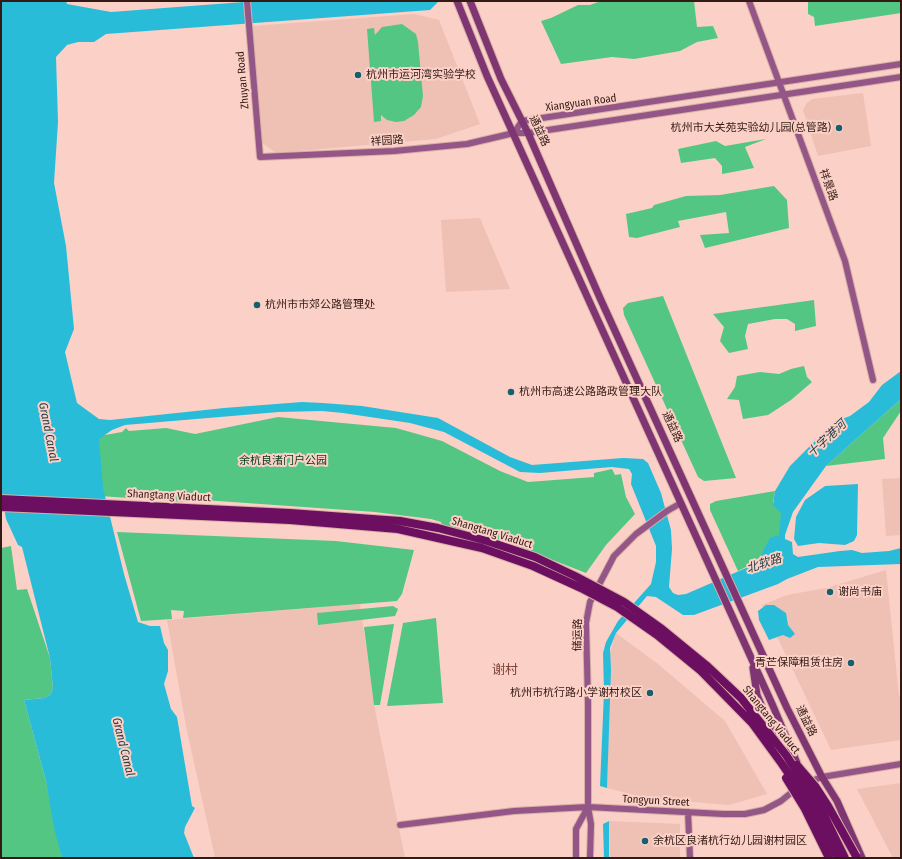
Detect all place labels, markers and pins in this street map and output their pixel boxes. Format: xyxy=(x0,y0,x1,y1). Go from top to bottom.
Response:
place label: 杭州市运河湾实验学校 xyxy=(366,68,476,82)
marker: 杭州市运河湾实验学校 xyxy=(353,70,363,80)
place label: 杭州市大关苑实验幼儿园(总管路) xyxy=(671,121,831,135)
marker: 杭州市大关苑实验幼儿园(总管路) xyxy=(834,123,844,133)
place label: 杭州市市郊公路管理处 xyxy=(265,298,375,312)
marker: 杭州市市郊公路管理处 xyxy=(252,300,262,310)
place label: 杭州市高速公路路政管理大队 xyxy=(519,385,662,399)
marker: 杭州市高速公路路政管理大队 xyxy=(506,387,516,397)
place label: 谢尚书庙 xyxy=(838,585,882,599)
marker: 谢尚书庙 xyxy=(825,587,835,597)
place label: 青芒保障租赁住房 xyxy=(755,656,843,670)
marker: 青芒保障租赁住房 xyxy=(846,658,856,668)
place label: 杭州市杭行路小学谢村校区 xyxy=(510,686,642,700)
marker: 杭州市杭行路小学谢村校区 xyxy=(645,688,655,698)
place label: 余杭区良渚杭行幼儿园谢村园区 xyxy=(653,834,807,848)
marker: 余杭区良渚杭行幼儿园谢村园区 xyxy=(640,836,650,846)

